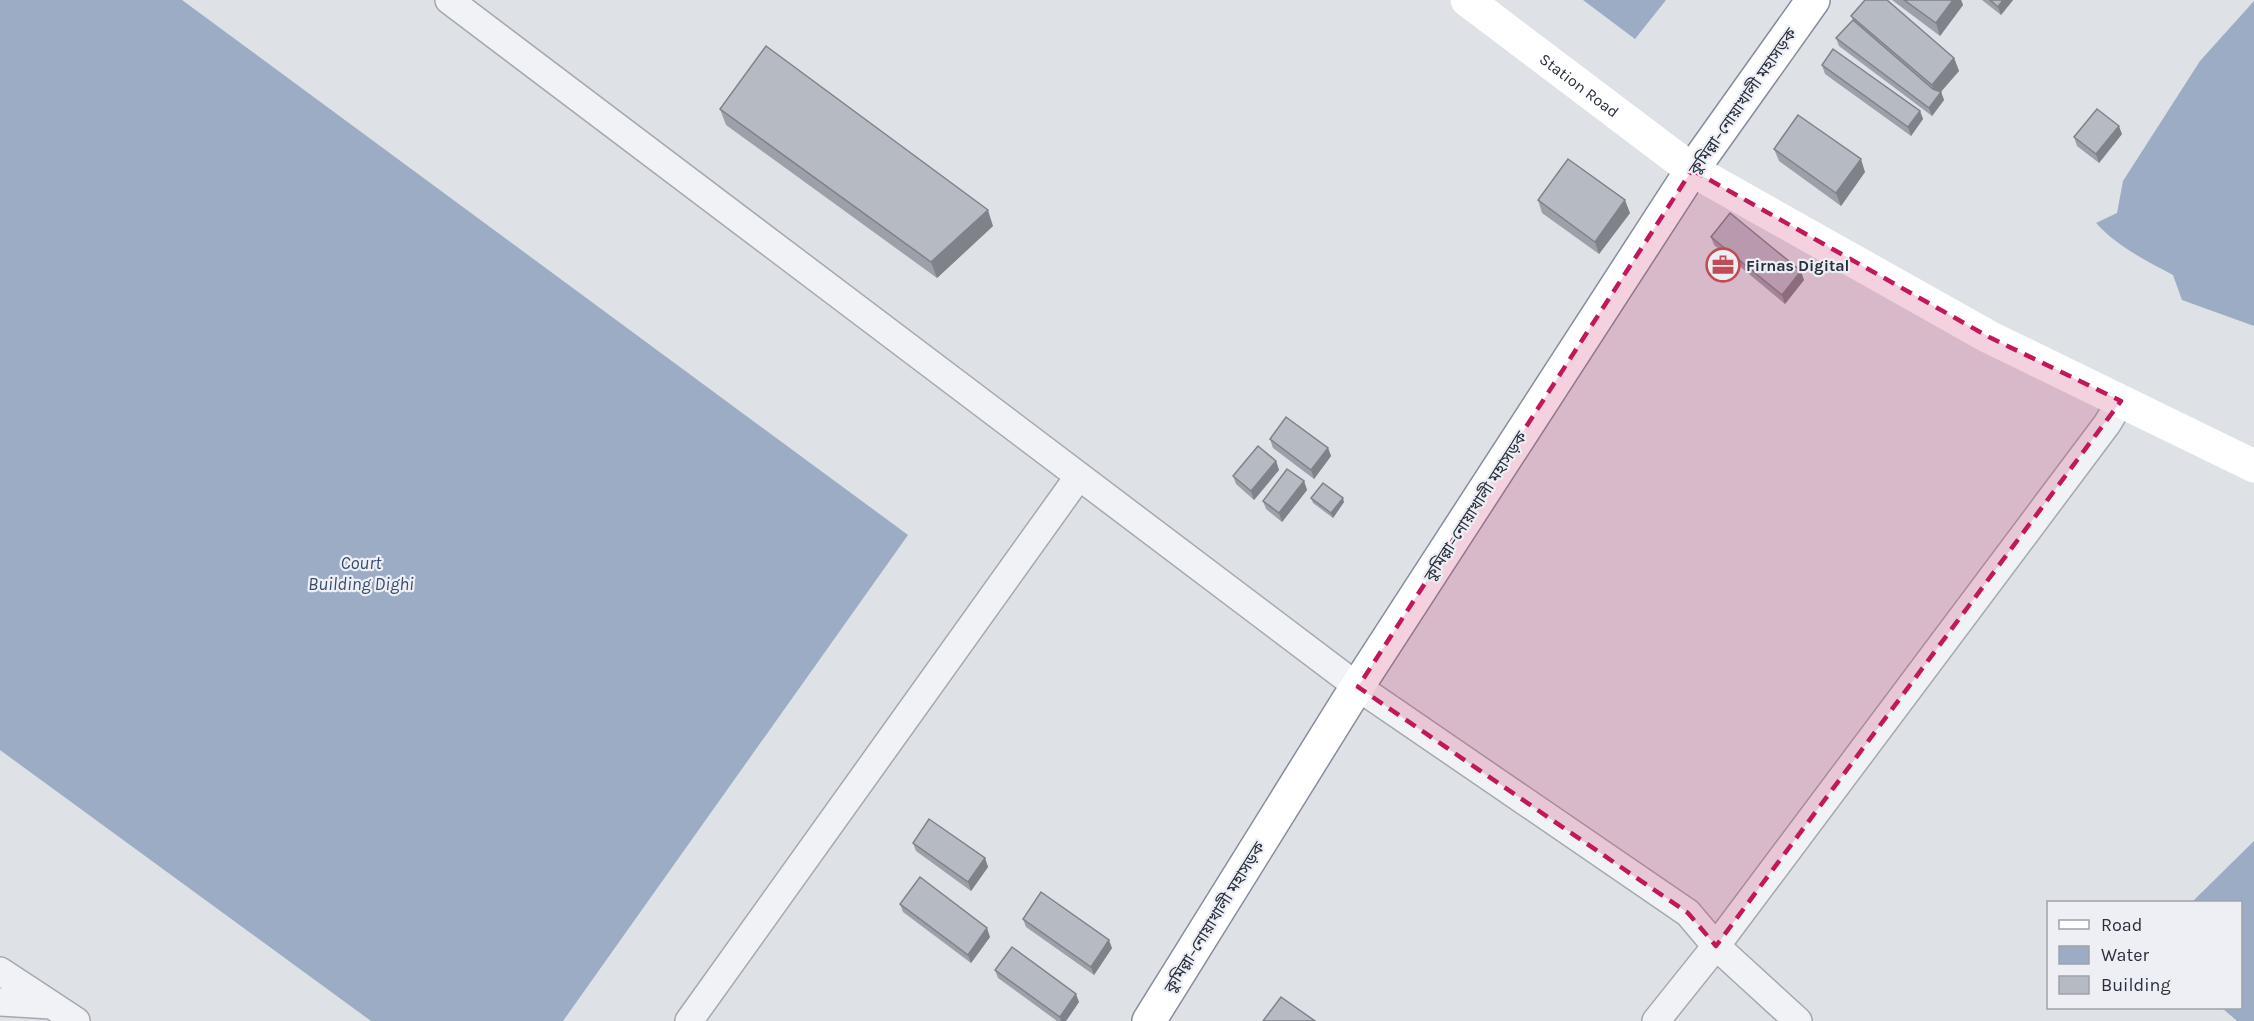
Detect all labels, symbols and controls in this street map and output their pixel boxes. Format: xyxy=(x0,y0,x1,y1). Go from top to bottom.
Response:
street label: কুমিল্লা–নোয়াখালী মহাসড়ক xyxy=(1684,23,1801,179)
street label: Station Road xyxy=(1536,49,1623,121)
office icon: Firnas Digital xyxy=(1705,247,1741,283)
place label: Firnas Digital xyxy=(1746,256,1849,275)
street label: কুমিল্লা–নোয়াখালী মহাসড়ক xyxy=(1419,427,1532,586)
water label: Court Building Dighi xyxy=(308,552,414,595)
street label: কুমিল্লা–নোয়াখালী মহাসড়ক xyxy=(1160,837,1269,997)
legend xyxy=(2047,901,2242,1009)
text: Road xyxy=(2101,914,2142,936)
text: Water xyxy=(2101,944,2149,966)
text: Building xyxy=(2101,974,2171,996)

